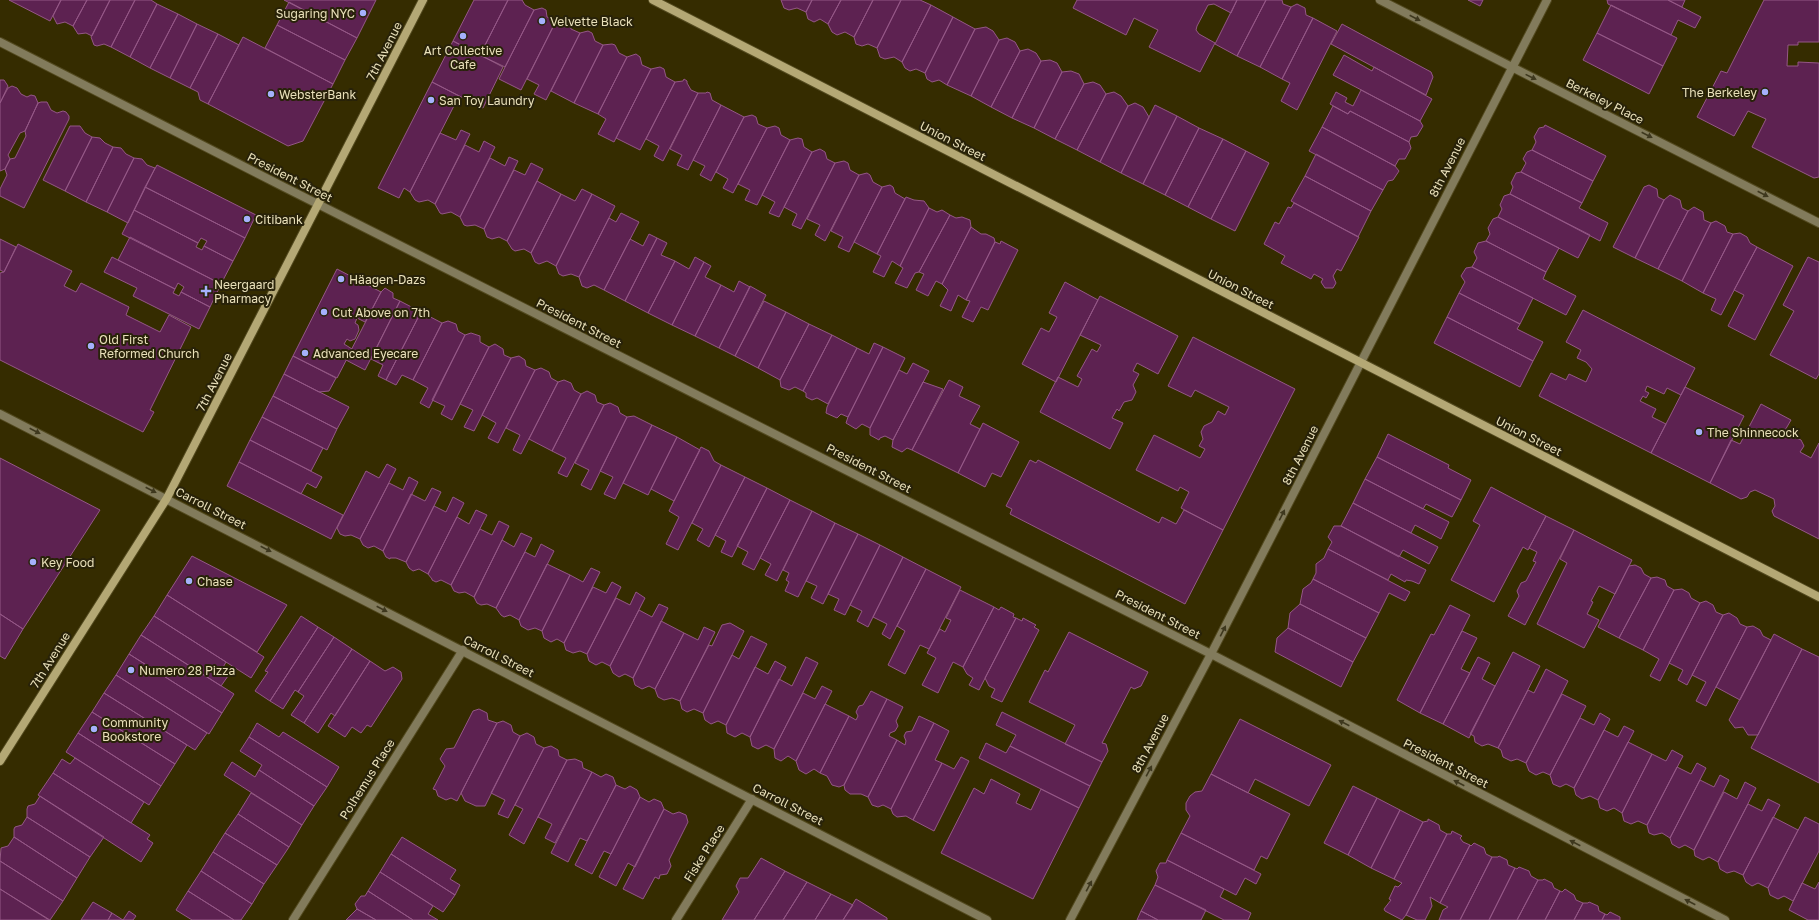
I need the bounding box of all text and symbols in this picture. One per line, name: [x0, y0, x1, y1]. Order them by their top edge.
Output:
place label: Sugaring NYC: [276, 6, 355, 21]
marker: Sugaring NYC: [358, 8, 368, 18]
place label: Velvette Black: [550, 14, 633, 29]
one-way arrow: [1409, 15, 1420, 21]
marker: Velvette Black: [537, 16, 547, 26]
street label: 7th Avenue: [363, 19, 405, 83]
marker: Art Collective Cafe: [458, 31, 468, 41]
place label: Art Collective Cafe: [424, 43, 502, 72]
one-way arrow: [1525, 73, 1536, 80]
street label: Berkeley Place: [1564, 75, 1646, 127]
place label: The Berkeley: [1682, 85, 1757, 100]
place label: WebsterBank: [279, 87, 356, 102]
marker: The Berkeley: [1760, 87, 1770, 97]
marker: WebsterBank: [266, 89, 276, 99]
place label: San Toy Laundry: [439, 93, 535, 108]
marker: San Toy Laundry: [426, 95, 436, 105]
street label: Union Street: [917, 118, 989, 164]
one-way arrow: [1641, 132, 1652, 138]
street label: 8th Avenue: [1426, 135, 1468, 199]
street label: President Street: [245, 149, 335, 205]
one-way arrow: [1757, 191, 1768, 197]
place label: Citibank: [255, 212, 303, 227]
marker: Citibank: [242, 214, 252, 224]
street label: Union Street: [1205, 266, 1277, 312]
place label: Häagen-Dazs: [349, 272, 426, 287]
marker: Häagen-Dazs: [336, 274, 346, 284]
place label: Neergaard Pharmacy: [214, 277, 274, 306]
marker: Neergaard Pharmacy: [201, 286, 211, 296]
street label: President Street: [534, 295, 624, 351]
place label: Cut Above on 7th: [332, 305, 430, 320]
marker: Cut Above on 7th: [319, 307, 329, 317]
place label: Old First Reformed Church: [99, 332, 199, 361]
marker: Old First Reformed Church: [86, 341, 96, 351]
place label: Advanced Eyecare: [313, 346, 418, 361]
marker: Advanced Eyecare: [300, 348, 310, 358]
street label: 7th Avenue: [193, 350, 235, 414]
street label: Union Street: [1493, 413, 1565, 459]
street label: 8th Avenue: [1279, 423, 1321, 487]
place label: The Shinnecock: [1707, 425, 1799, 440]
marker: The Shinnecock: [1694, 427, 1704, 437]
one-way arrow: [29, 428, 41, 434]
street label: President Street: [824, 440, 914, 496]
street label: Carroll Street: [173, 484, 249, 532]
one-way arrow: [145, 487, 156, 493]
one-way arrow: [1279, 509, 1285, 521]
one-way arrow: [261, 546, 272, 552]
place label: Key Food: [41, 555, 94, 570]
marker: Key Food: [28, 557, 38, 567]
place label: Chase: [197, 574, 233, 589]
marker: Chase: [184, 576, 194, 586]
street label: President Street: [1113, 586, 1203, 642]
one-way arrow: [376, 606, 388, 612]
one-way arrow: [1219, 625, 1226, 636]
street label: 7th Avenue: [27, 629, 73, 691]
street label: Carroll Street: [461, 632, 537, 680]
place label: Numero 28 Pizza: [139, 663, 235, 678]
marker: Numero 28 Pizza: [126, 665, 136, 675]
street label: 8th Avenue: [1128, 711, 1172, 775]
place label: Community Bookstore: [102, 715, 168, 744]
one-way arrow: [1338, 720, 1350, 726]
marker: Community Bookstore: [89, 724, 99, 734]
street label: President Street: [1401, 735, 1491, 791]
street label: Polhemus Place: [336, 736, 398, 822]
one-way arrow: [1146, 765, 1153, 776]
street label: Carroll Street: [750, 780, 826, 828]
one-way arrow: [1454, 780, 1465, 786]
street label: Fiske Place: [680, 821, 728, 885]
one-way arrow: [1569, 839, 1581, 846]
one-way arrow: [1085, 880, 1092, 891]
one-way arrow: [1685, 899, 1696, 905]

